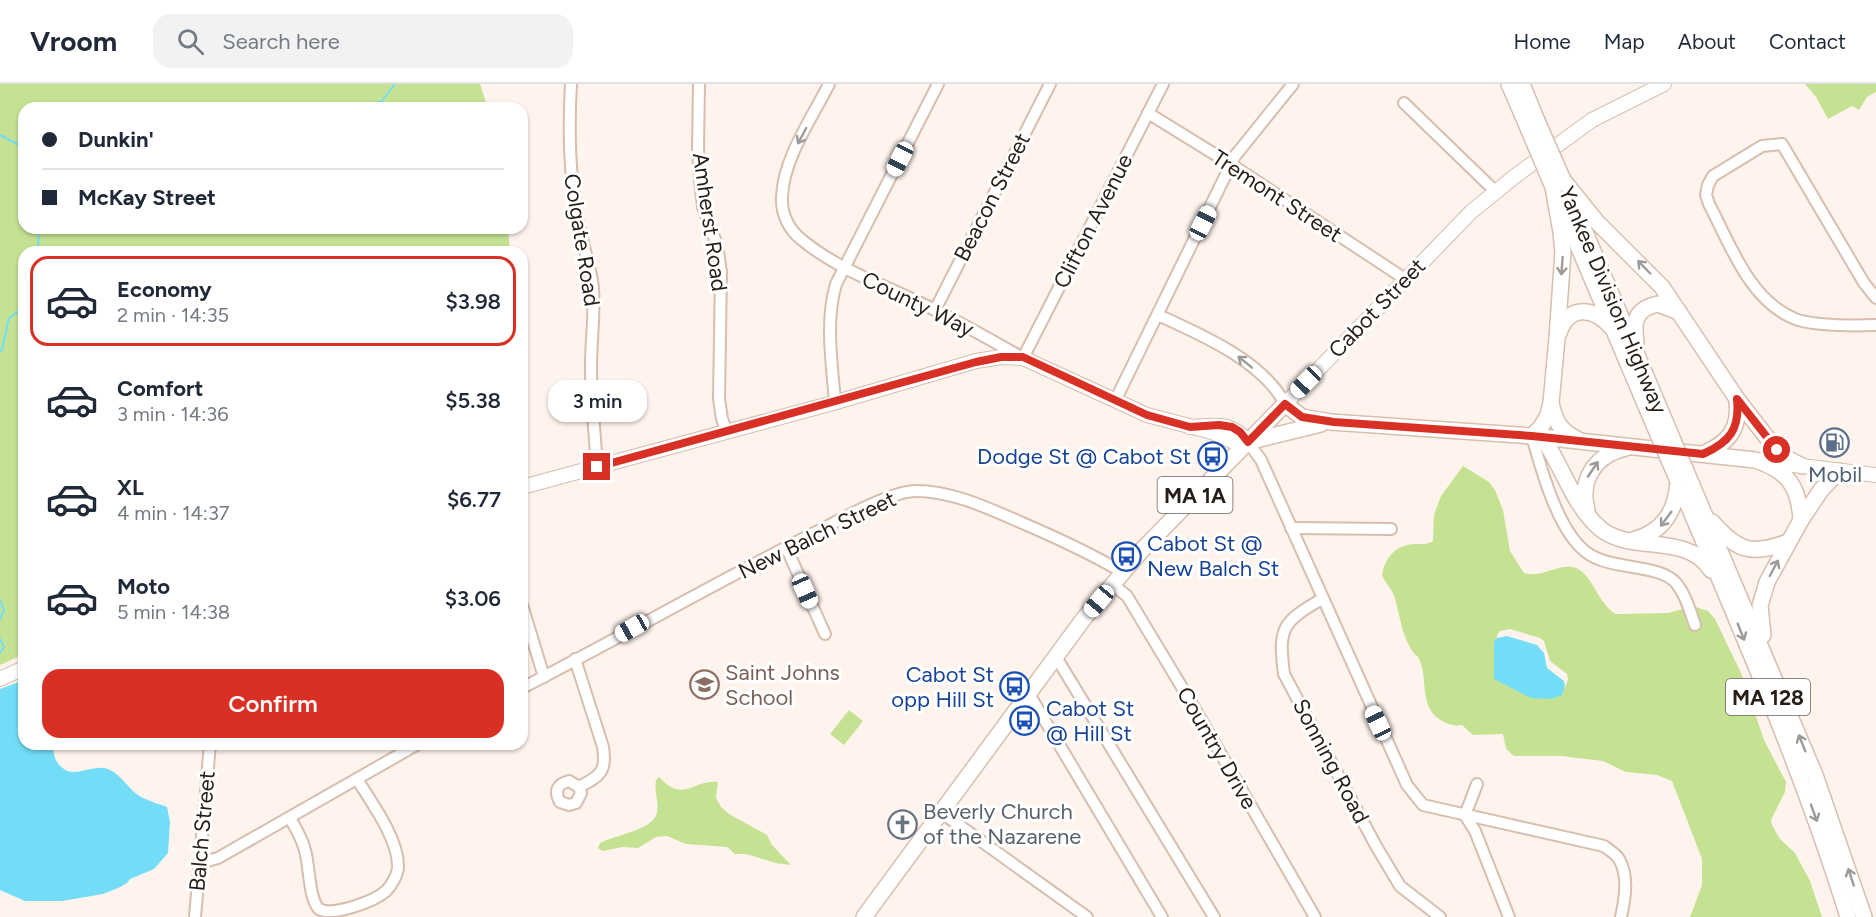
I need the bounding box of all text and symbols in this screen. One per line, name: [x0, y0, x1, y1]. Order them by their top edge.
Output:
search box: [153, 14, 573, 68]
text: Vroom: [30, 24, 117, 58]
icon: search: [174, 25, 207, 58]
text: Search here: [222, 28, 340, 55]
text: Home: [1514, 29, 1571, 54]
text: Map: [1604, 29, 1645, 54]
text: About: [1678, 29, 1736, 54]
text: Contact: [1769, 29, 1846, 54]
text: Dunkin': [78, 126, 154, 153]
one-way arrow: [796, 127, 807, 145]
street label: Beacon Street: [948, 128, 1036, 266]
car: [884, 139, 916, 179]
street label: Tremont Street: [1207, 144, 1347, 248]
street label: Clifton Avenue: [1048, 149, 1138, 293]
street label: Amherst Road: [687, 151, 733, 293]
street label: Colgate Road: [558, 172, 606, 308]
street label: Yankee Division Highway: [1553, 182, 1673, 418]
text: McKay Street: [78, 184, 216, 211]
car: [1187, 203, 1219, 243]
street label: Cabot Street: [1323, 253, 1431, 363]
one-way arrow: [1556, 255, 1567, 275]
one-way arrow: [1637, 260, 1651, 275]
street label: County Way: [858, 265, 979, 343]
icon: car: [45, 274, 99, 328]
text: Economy: [117, 276, 212, 303]
text: $3.98: [445, 288, 501, 315]
text: 2 min · 14:35: [117, 303, 229, 327]
one-way arrow: [1237, 356, 1253, 369]
car: [1287, 363, 1325, 401]
icon: car: [45, 373, 99, 427]
text: Comfort: [117, 375, 203, 402]
callout: 3 min: [548, 380, 646, 422]
text: $5.38: [445, 387, 501, 414]
text: 3 min: [573, 389, 622, 413]
text: 3 min · 14:36: [117, 402, 229, 426]
fuel station icon: Mobil: [1819, 426, 1851, 458]
route start: [1763, 436, 1790, 463]
bus stop icon: Dodge St @ Cabot St: [1196, 440, 1228, 472]
place label: Dodge St @ Cabot St: [977, 443, 1191, 470]
route end: [583, 453, 610, 480]
one-way arrow: [1587, 461, 1600, 478]
place label: Mobil: [1808, 461, 1862, 488]
icon: car: [45, 472, 99, 526]
text: XL: [117, 474, 144, 501]
road number: MA 1A: [1158, 477, 1232, 513]
street label: New Balch Street: [734, 485, 900, 585]
text: $6.77: [447, 486, 501, 513]
text: 4 min · 14:37: [117, 501, 230, 525]
one-way arrow: [1659, 511, 1672, 527]
place label: Cabot St @ New Balch St: [1147, 530, 1279, 582]
bus stop icon: Cabot St @ New Balch St: [1110, 540, 1142, 572]
one-way arrow: [1768, 560, 1780, 577]
icon: car: [45, 571, 99, 625]
car: [789, 571, 821, 611]
text: Moto: [117, 573, 170, 600]
car: [1081, 581, 1117, 621]
text: $3.06: [445, 585, 501, 612]
text: 5 min · 14:38: [117, 600, 230, 624]
car: [612, 611, 652, 645]
one-way arrow: [1736, 622, 1747, 641]
place label: Saint Johns School: [725, 659, 840, 711]
place label: Cabot St opp Hill St: [891, 661, 994, 713]
button: Confirm: [42, 669, 504, 738]
school or university icon: Saint Johns School: [688, 669, 720, 701]
bus stop icon: Cabot St opp Hill St: [999, 671, 1031, 703]
road number: MA 128: [1726, 679, 1810, 715]
street label: Country Drive: [1171, 682, 1263, 814]
street label: Sonning Road: [1287, 694, 1375, 828]
place label: Cabot St @ Hill St: [1046, 695, 1134, 747]
car: [1362, 703, 1394, 743]
bus stop icon: Cabot St @ Hill St: [1009, 705, 1041, 737]
one-way arrow: [1796, 734, 1807, 752]
street label: Balch Street: [183, 770, 221, 892]
place label: Beverly Church of the Nazarene: [923, 798, 1081, 850]
one-way arrow: [1809, 803, 1820, 822]
church icon: Beverly Church of the Nazarene: [886, 808, 918, 840]
one-way arrow: [1845, 868, 1856, 887]

